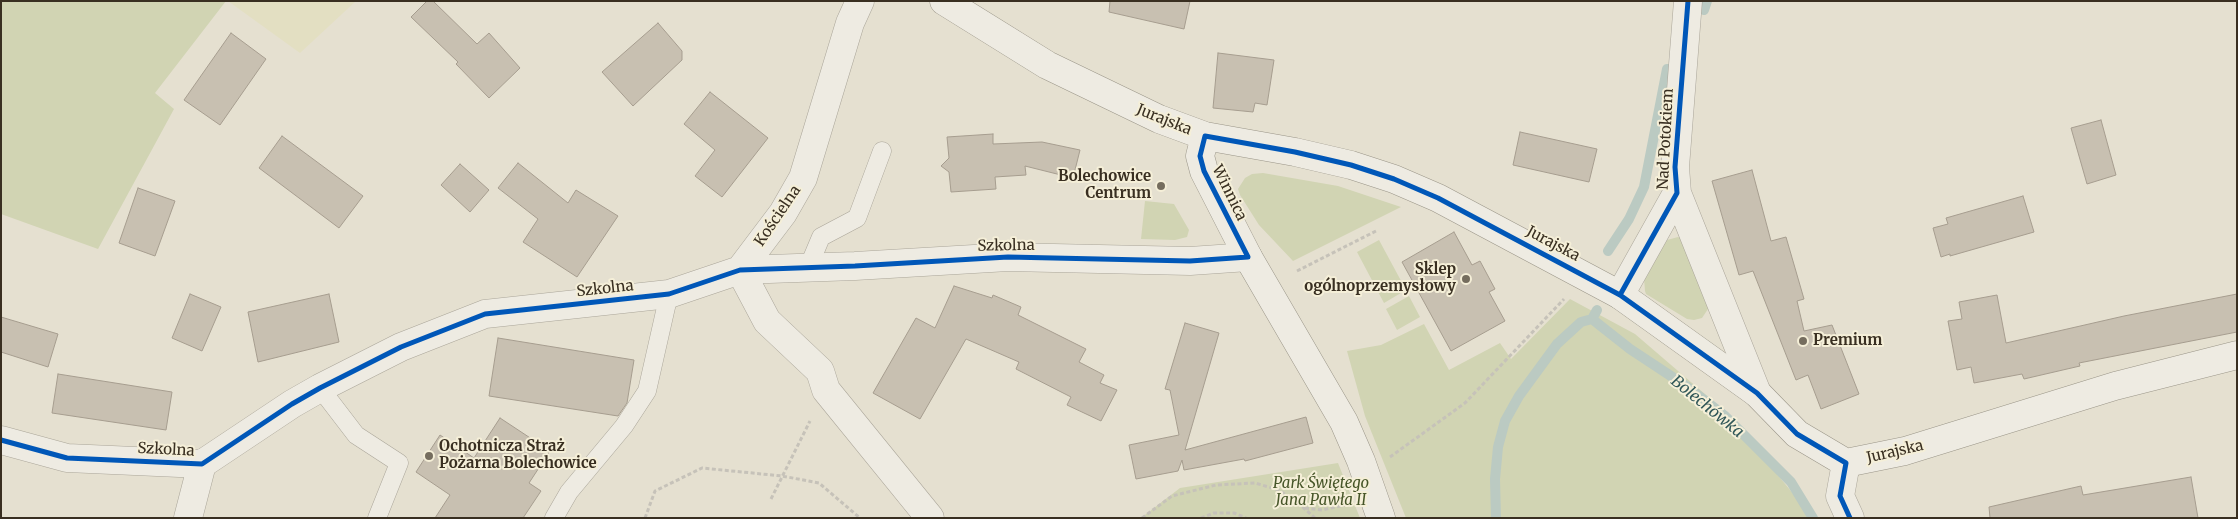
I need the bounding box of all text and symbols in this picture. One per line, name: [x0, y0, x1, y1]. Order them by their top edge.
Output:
street label: Nad Potokiem: [1654, 88, 1678, 190]
street label: Jurajska: [1134, 101, 1194, 139]
street label: Winnica: [1208, 162, 1250, 224]
place label: Bolechowice Centrum: [1058, 168, 1151, 203]
marker: Bolechowice Centrum: [1155, 180, 1167, 192]
street label: Kościelna: [751, 182, 805, 250]
street label: Jurajska: [1523, 222, 1583, 266]
street label: Szkolna: [977, 237, 1035, 255]
place label: Sklep ogólnoprzemysłowy: [1304, 261, 1456, 296]
marker: Sklep ogólnoprzemysłowy: [1460, 273, 1472, 285]
street label: Szkolna: [576, 277, 634, 301]
place label: Premium: [1813, 332, 1882, 350]
marker: Premium: [1797, 335, 1809, 347]
water label: Bolechówka: [1667, 372, 1747, 442]
street label: Jurajska: [1865, 437, 1925, 467]
place label: Ochotnicza Straż Pożarna Bolechowice: [439, 438, 597, 473]
street label: Szkolna: [137, 440, 195, 460]
marker: Ochotnicza Straż Pożarna Bolechowice: [423, 450, 435, 462]
park label: Park Świętego Jana Pawła II: [1273, 475, 1369, 510]

